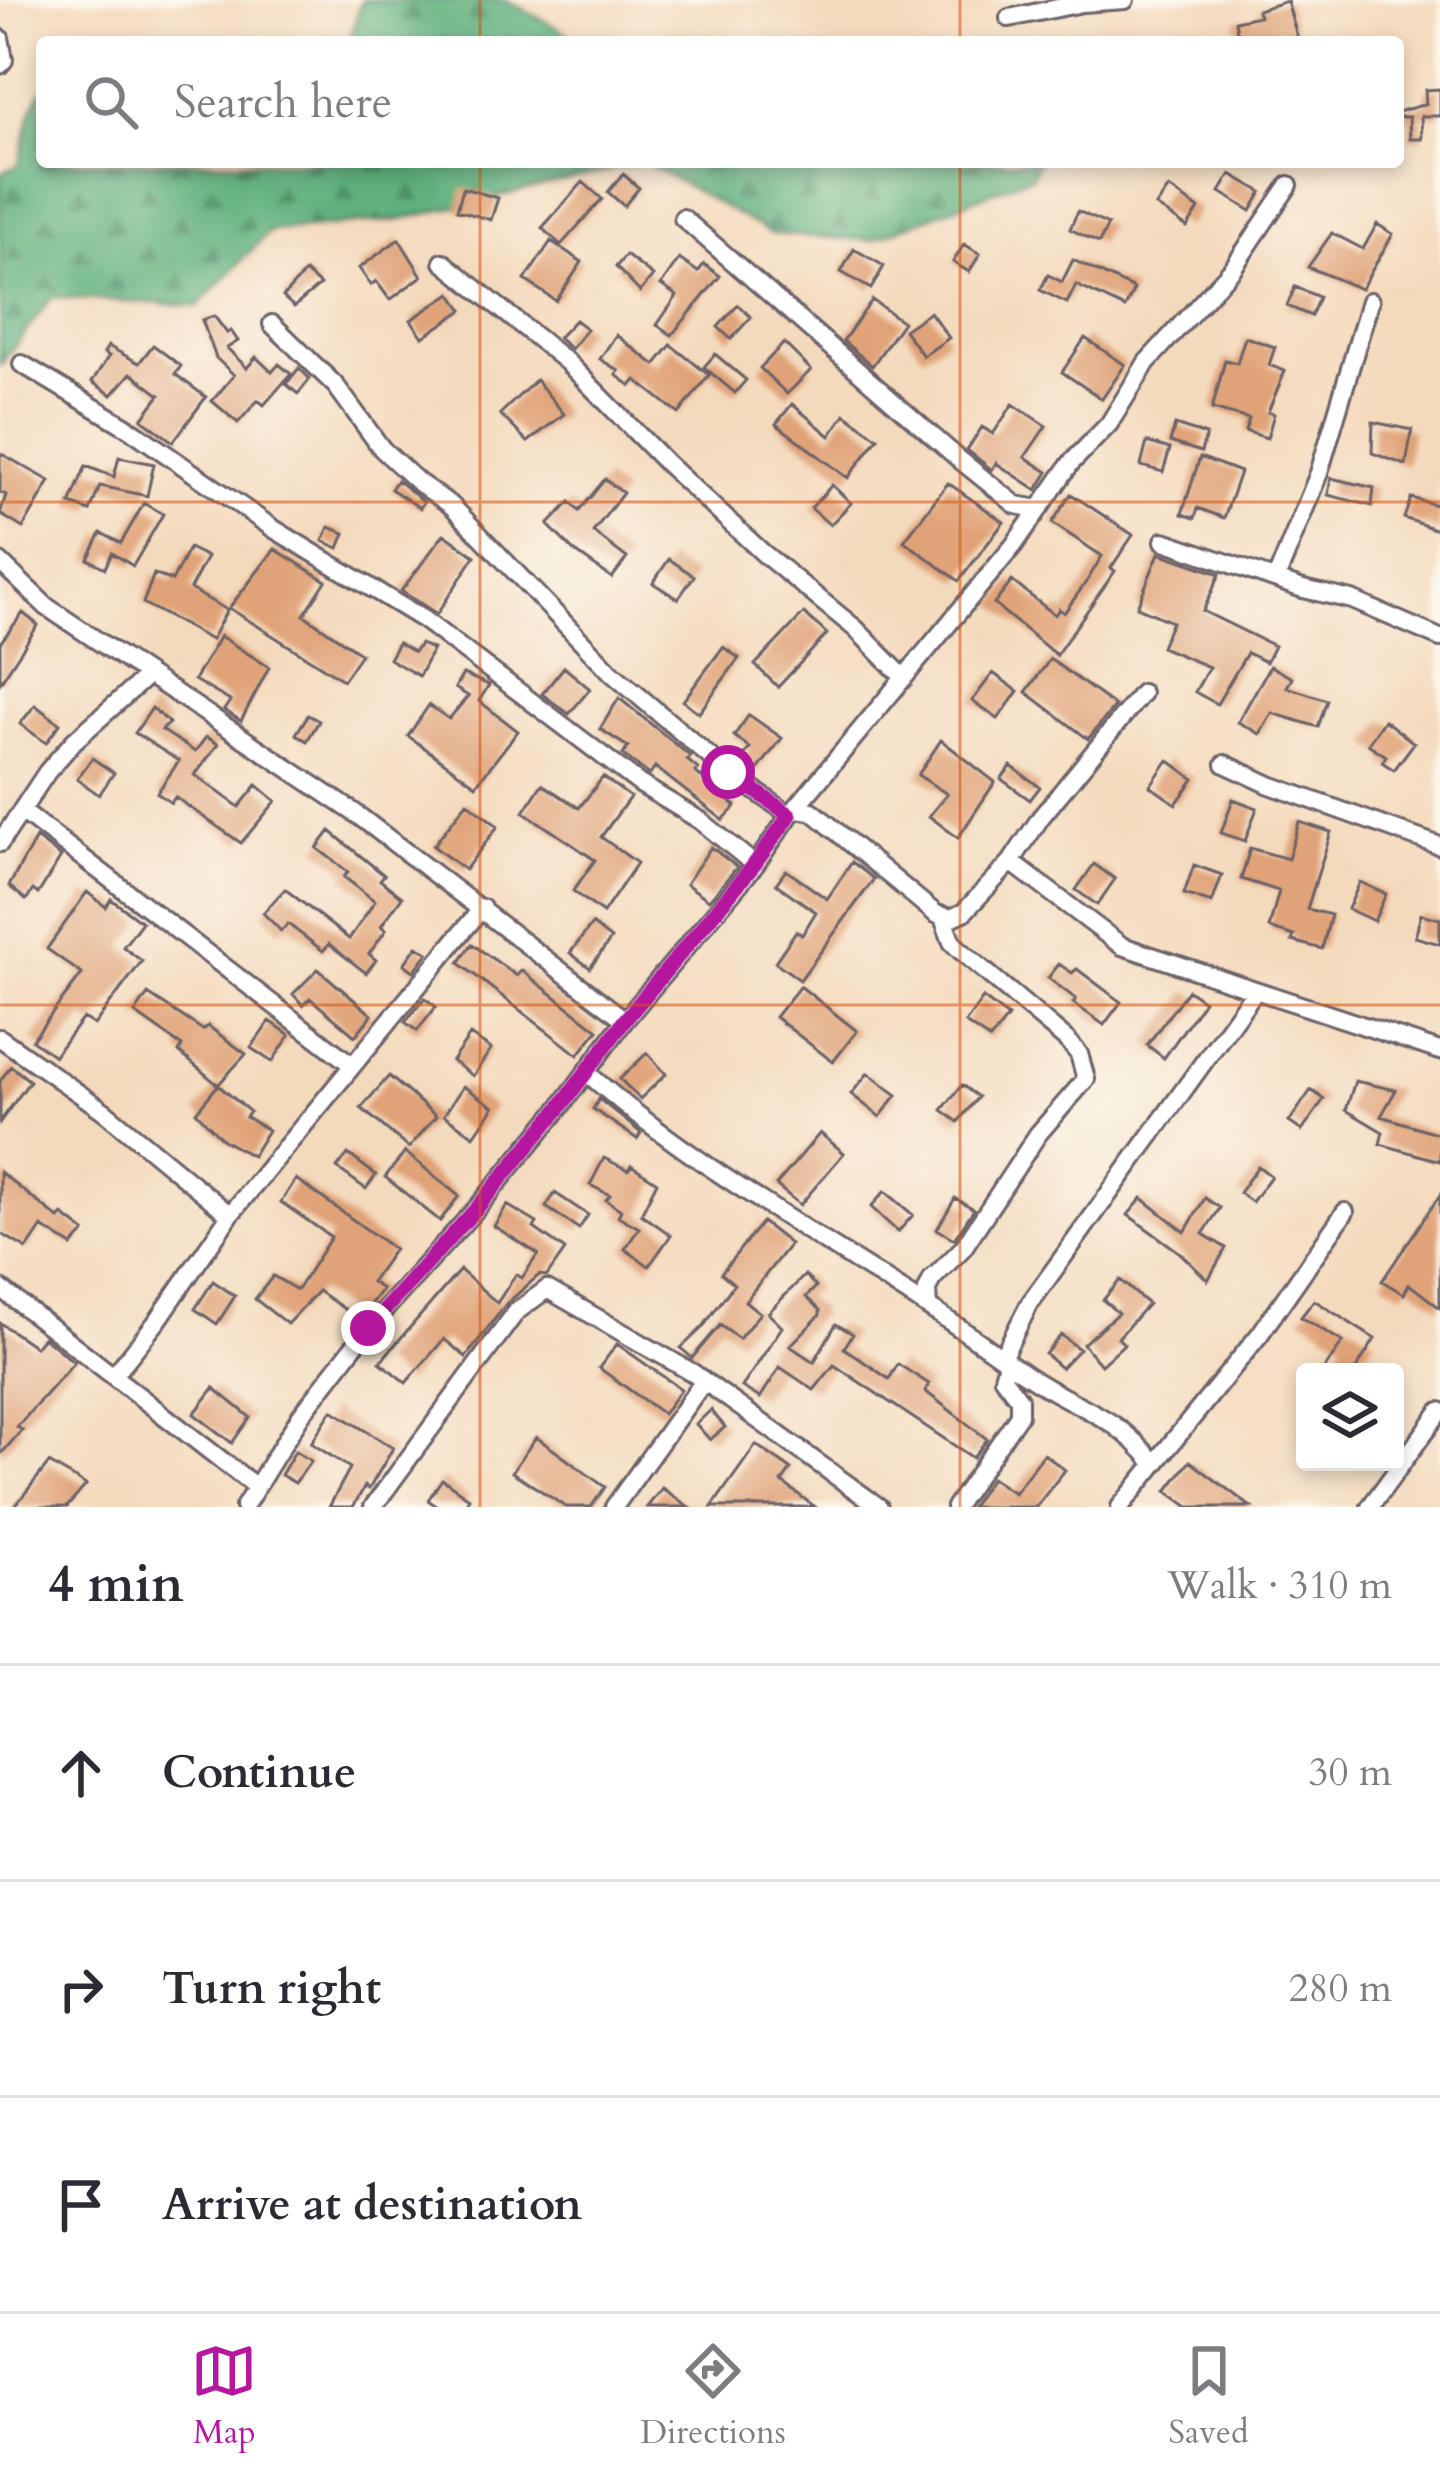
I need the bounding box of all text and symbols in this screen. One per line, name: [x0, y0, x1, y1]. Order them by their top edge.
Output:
search box: [36, 36, 1404, 168]
icon: search: [78, 69, 144, 135]
text: Search here: [174, 72, 392, 133]
route start: [701, 745, 755, 799]
route end: [341, 1301, 395, 1355]
map controls: [1296, 1363, 1404, 1471]
button: layers: [1296, 1363, 1404, 1471]
text: 4 min: [48, 1550, 184, 1620]
text: Walk · 310 m: [1167, 1559, 1392, 1612]
icon: ahead: [48, 1740, 114, 1806]
text: Continue: [162, 1742, 356, 1803]
text: 30 m: [1309, 1746, 1392, 1799]
icon: right: [48, 1956, 114, 2022]
text: Turn right: [162, 1958, 381, 2019]
text: 280 m: [1289, 1962, 1392, 2015]
icon: arrive: [48, 2172, 114, 2238]
text: Arrive at destination: [162, 2174, 582, 2235]
tab: Map: [191, 2338, 257, 2455]
tab: Directions: [640, 2338, 786, 2455]
tab: Saved: [1169, 2338, 1249, 2455]

